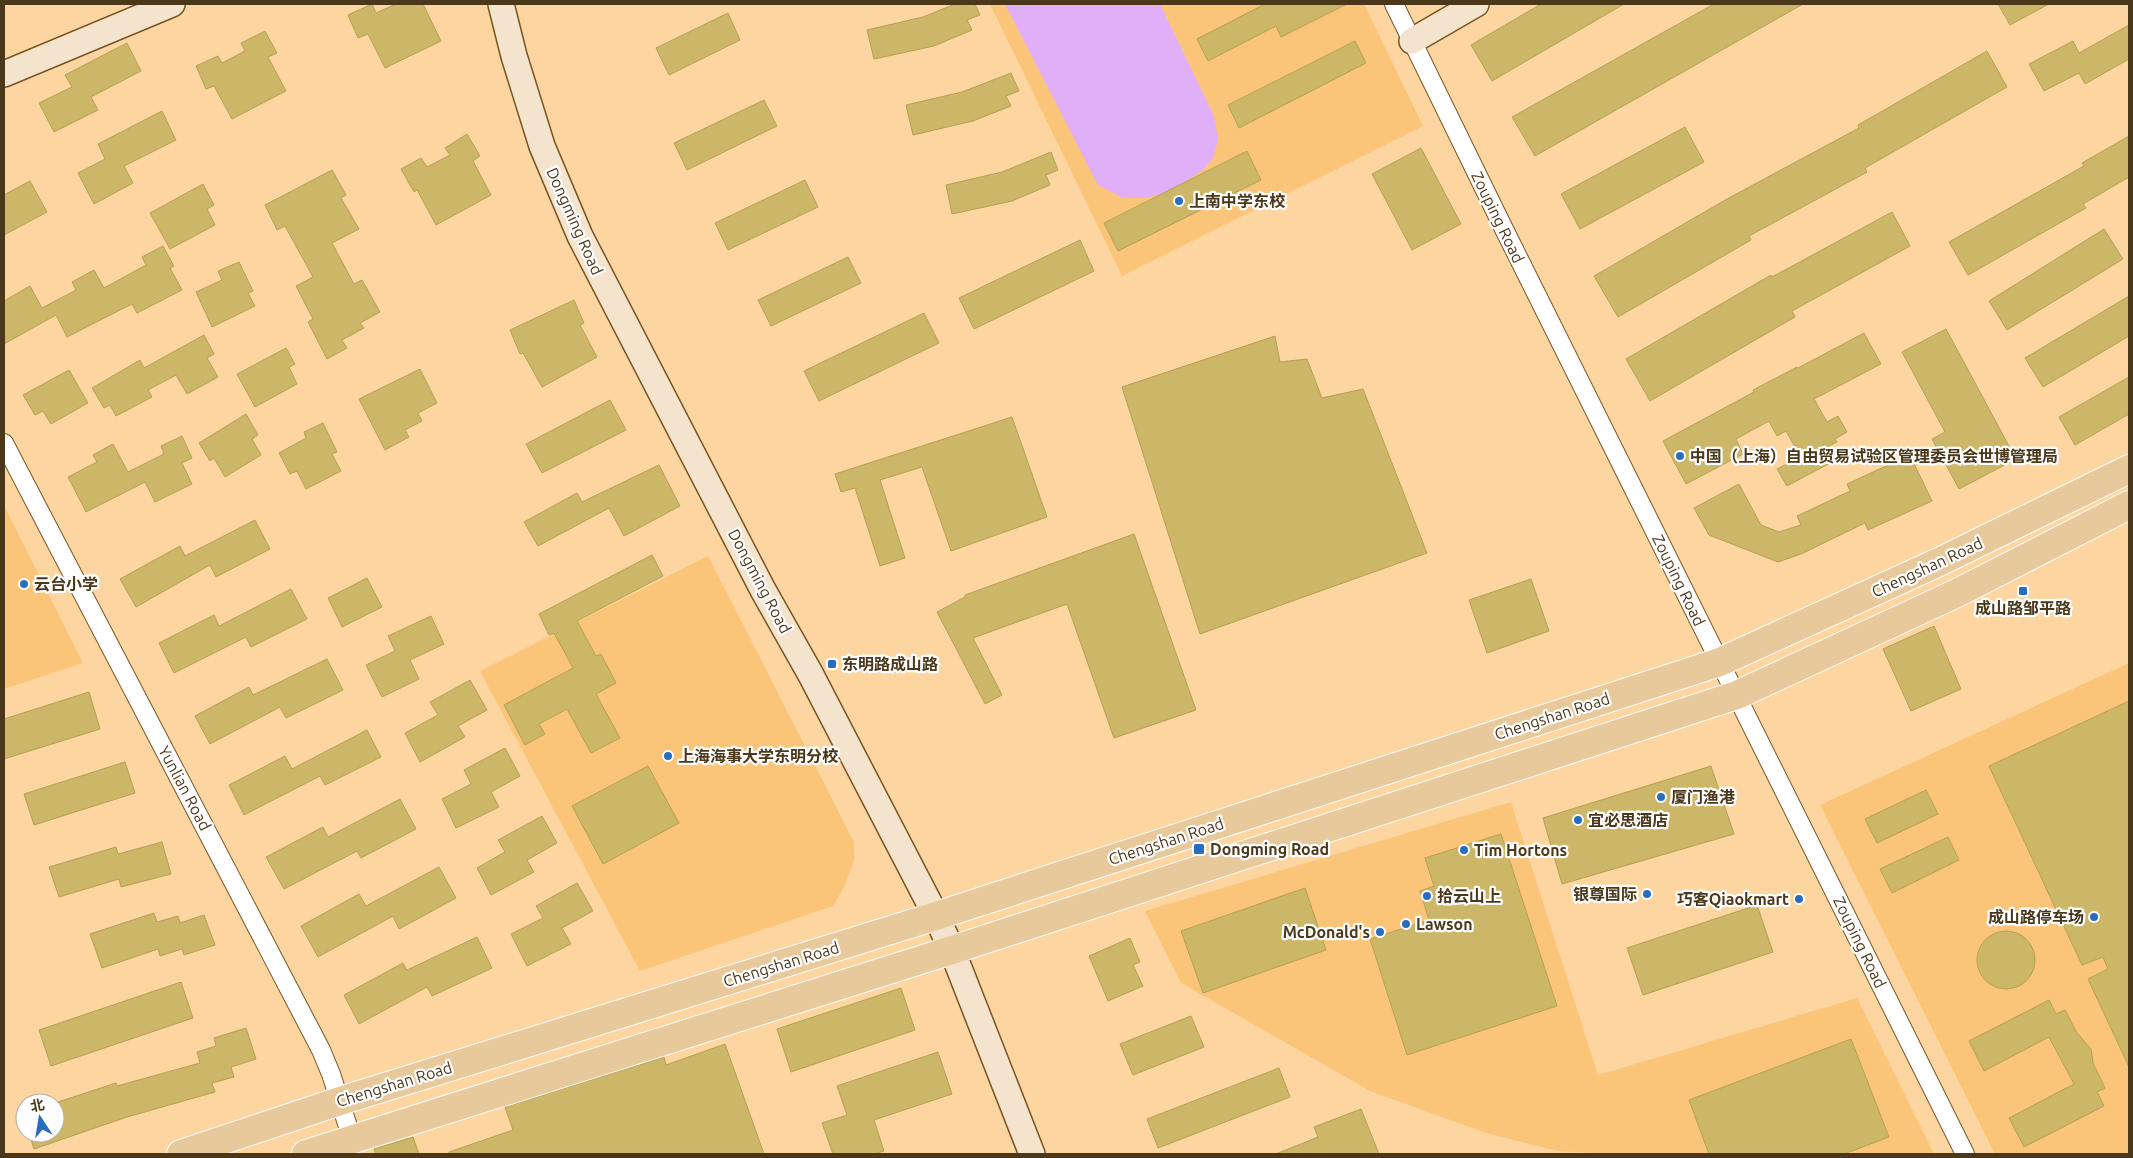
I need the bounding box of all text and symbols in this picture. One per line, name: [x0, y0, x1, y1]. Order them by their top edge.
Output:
street label: Dongming Road: [543, 165, 607, 277]
street label: Zouping Road: [1468, 168, 1528, 266]
place label: 上南中学东校: [1189, 192, 1286, 210]
marker: 上南中学东校: [1173, 195, 1185, 207]
place label: 中国（上海）自由贸易试验区管理委员会世博管理局: [1690, 447, 2058, 465]
marker: 中国（上海）自由贸易试验区管理委员会世博管理局: [1674, 450, 1686, 462]
street label: Dongming Road: [725, 526, 795, 636]
street label: Zouping Road: [1649, 531, 1709, 629]
street label: Chengshan Road: [1869, 533, 1985, 601]
place label: 云台小学: [34, 575, 98, 593]
marker: 云台小学: [18, 578, 30, 590]
marker: 成山路邹平路: [2017, 585, 2029, 597]
place label: 成山路邹平路: [1975, 599, 2071, 617]
place label: 东明路成山路: [842, 655, 938, 673]
marker: 东明路成山路: [826, 658, 838, 670]
street label: Chengshan Road: [1492, 689, 1612, 743]
street label: Yunlian Road: [155, 743, 215, 833]
place label: 上海海事大学东明分校: [678, 747, 839, 765]
marker: 上海海事大学东明分校: [662, 750, 674, 762]
place label: 厦门渔港: [1671, 788, 1735, 806]
marker: 厦门渔港: [1655, 791, 1667, 803]
place label: 宜必思酒店: [1588, 811, 1668, 829]
street label: Chengshan Road: [1106, 814, 1226, 868]
marker: 宜必思酒店: [1572, 814, 1584, 826]
place label: Dongming Road: [1210, 840, 1329, 858]
place label: Tim Hortons: [1474, 841, 1567, 859]
marker: Dongming Road: [1192, 842, 1206, 856]
marker: Tim Hortons: [1458, 844, 1470, 856]
place label: 银尊国际: [1573, 885, 1637, 903]
place label: 拾云山上: [1437, 887, 1501, 905]
marker: 银尊国际: [1641, 888, 1653, 900]
marker: 拾云山上: [1421, 890, 1433, 902]
place label: 巧客Qiaokmart: [1677, 890, 1789, 908]
marker: 巧客Qiaokmart: [1793, 893, 1805, 905]
street label: Zouping Road: [1830, 893, 1890, 991]
place label: 成山路停车场: [1988, 908, 2084, 926]
marker: 成山路停车场: [2088, 911, 2100, 923]
place label: Lawson: [1416, 915, 1473, 933]
marker: Lawson: [1400, 918, 1412, 930]
place label: McDonald's: [1283, 923, 1370, 941]
marker: McDonald's: [1374, 926, 1386, 938]
street label: Chengshan Road: [721, 938, 841, 990]
street label: Chengshan Road: [334, 1058, 454, 1110]
north arrow: [15, 1093, 65, 1143]
text: 北: [29, 1096, 46, 1115]

